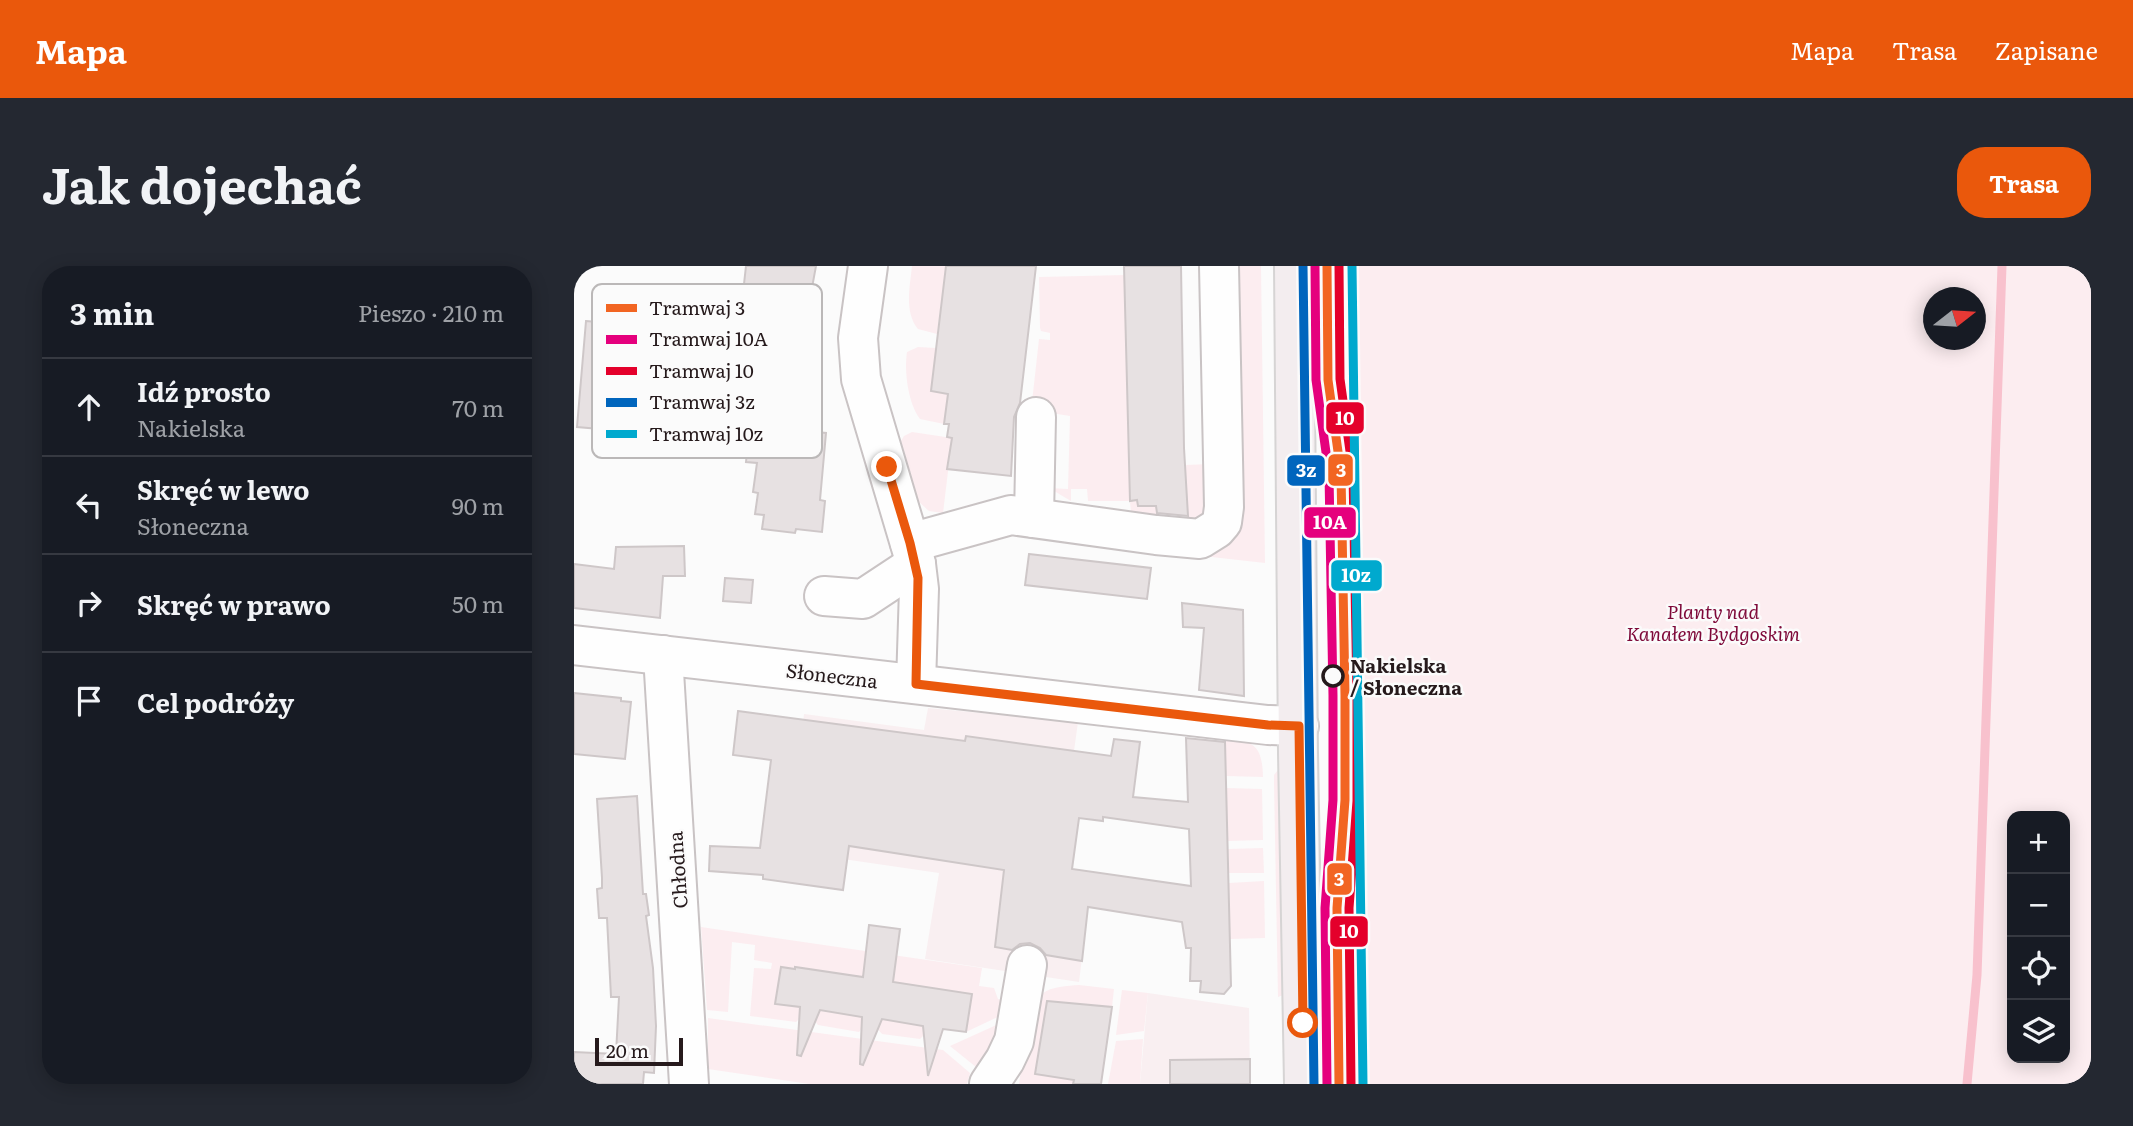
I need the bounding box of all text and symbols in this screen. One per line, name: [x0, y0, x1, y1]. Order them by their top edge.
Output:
text: Mapa: [35, 25, 127, 74]
text: Mapa: [1790, 32, 1854, 67]
text: Trasa: [1892, 32, 1957, 67]
text: Zapisane: [1995, 32, 2098, 67]
text: Jak dojechać: [42, 146, 362, 219]
button: Trasa: [1957, 147, 2091, 218]
legend: [592, 284, 822, 458]
north arrow: [1923, 287, 1986, 350]
text: 3 min: [70, 290, 154, 334]
text: Tramwaj 3: [649, 293, 745, 321]
text: Pieszo · 210 m: [358, 295, 504, 329]
text: Tramwaj 10A: [649, 324, 768, 352]
text: Tramwaj 10: [649, 356, 754, 384]
text: Idź prosto: [137, 371, 271, 410]
text: Tramwaj 3z: [649, 387, 755, 415]
icon: ahead: [70, 388, 108, 426]
text: 70 m: [452, 390, 504, 424]
line badge: 10: [1325, 401, 1365, 435]
text: 10: [1335, 403, 1355, 431]
text: Nakielska: [137, 410, 245, 444]
text: Tramwaj 10z: [649, 419, 763, 447]
route end: [871, 451, 902, 482]
line badge: 3: [1327, 453, 1354, 487]
line badge: 3z: [1286, 454, 1326, 487]
text: 3z: [1296, 455, 1316, 483]
text: 3: [1336, 455, 1346, 483]
text: Skręć w lewo: [137, 469, 310, 508]
icon: left: [70, 486, 108, 524]
text: 90 m: [452, 488, 504, 522]
line badge: 10A: [1303, 506, 1357, 539]
text: 10A: [1313, 507, 1348, 535]
text: Słoneczna: [137, 508, 249, 542]
line badge: 10z: [1330, 559, 1383, 592]
text: 10z: [1341, 560, 1371, 588]
icon: right: [70, 584, 108, 622]
text: Skręć w prawo: [137, 584, 331, 623]
text: 50 m: [452, 586, 504, 620]
park label: Planty nad Kanałem Bydgoskim: [1626, 597, 1800, 647]
place label: Nakielska / Słoneczna: [1350, 651, 1462, 701]
street label: Słoneczna: [784, 655, 880, 695]
marker: Nakielska / Słoneczna: [1322, 665, 1344, 687]
icon: arrive: [70, 682, 108, 720]
text: Cel podróży: [137, 682, 294, 721]
map controls: [2007, 811, 2070, 1063]
button: +: [2007, 811, 2070, 874]
street label: Chłodna: [660, 830, 694, 910]
line badge: 3: [1326, 862, 1353, 896]
text: 3: [1334, 864, 1344, 892]
button: −: [2007, 874, 2070, 937]
line badge: 10: [1329, 915, 1369, 948]
text: 10: [1339, 916, 1359, 944]
button: locate: [2007, 937, 2070, 1000]
button: layers: [2007, 1000, 2070, 1063]
route start: [1287, 1007, 1318, 1038]
scale bar: [595, 1035, 682, 1067]
text: 20 m: [606, 1036, 649, 1064]

